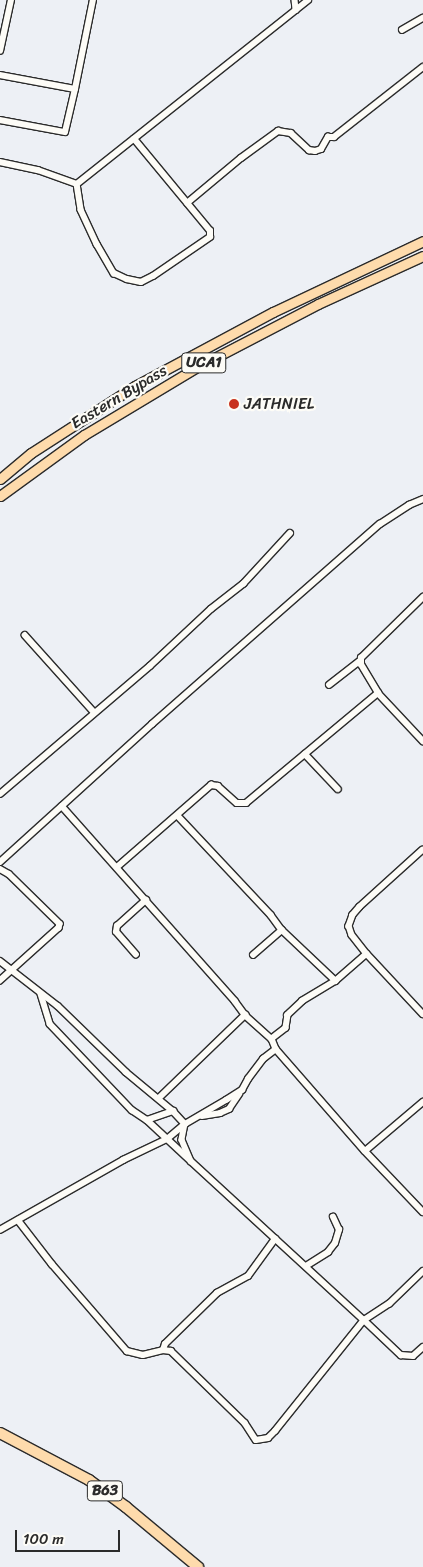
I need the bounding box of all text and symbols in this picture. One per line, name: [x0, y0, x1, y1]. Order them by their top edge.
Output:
road number: UCA1: [180, 350, 228, 376]
street label: Eastern Bypass: [68, 361, 170, 433]
place label: JATHNIEL: [244, 394, 314, 414]
marker: JATHNIEL: [228, 398, 240, 410]
road number: B63: [86, 1478, 124, 1504]
scale bar: [18, 1520, 122, 1552]
text: 100 m: [23, 1526, 64, 1552]

